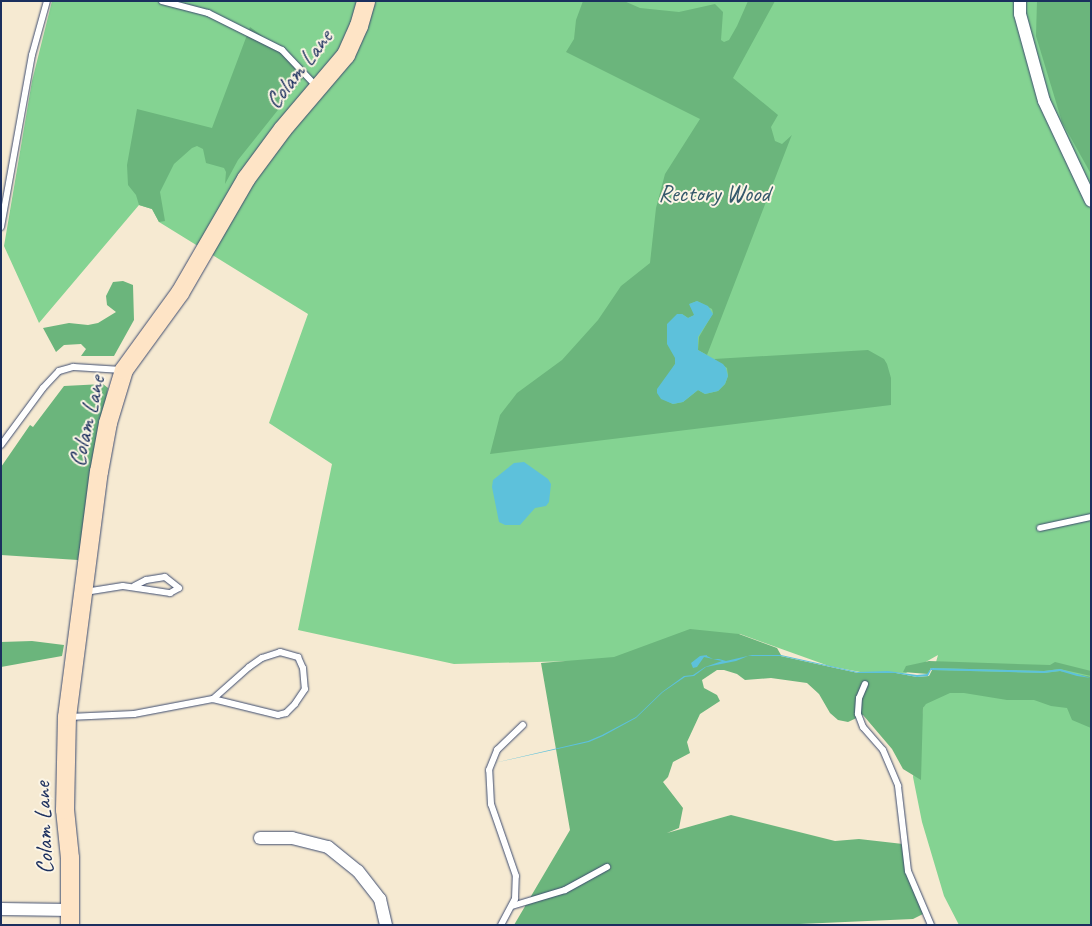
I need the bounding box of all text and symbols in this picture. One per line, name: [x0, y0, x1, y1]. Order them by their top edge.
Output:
street label: Colam Lane: [259, 23, 339, 115]
park label: Rectory Wood: [658, 180, 770, 208]
street label: Colam Lane: [62, 372, 112, 470]
street label: Colam Lane: [28, 781, 60, 875]

